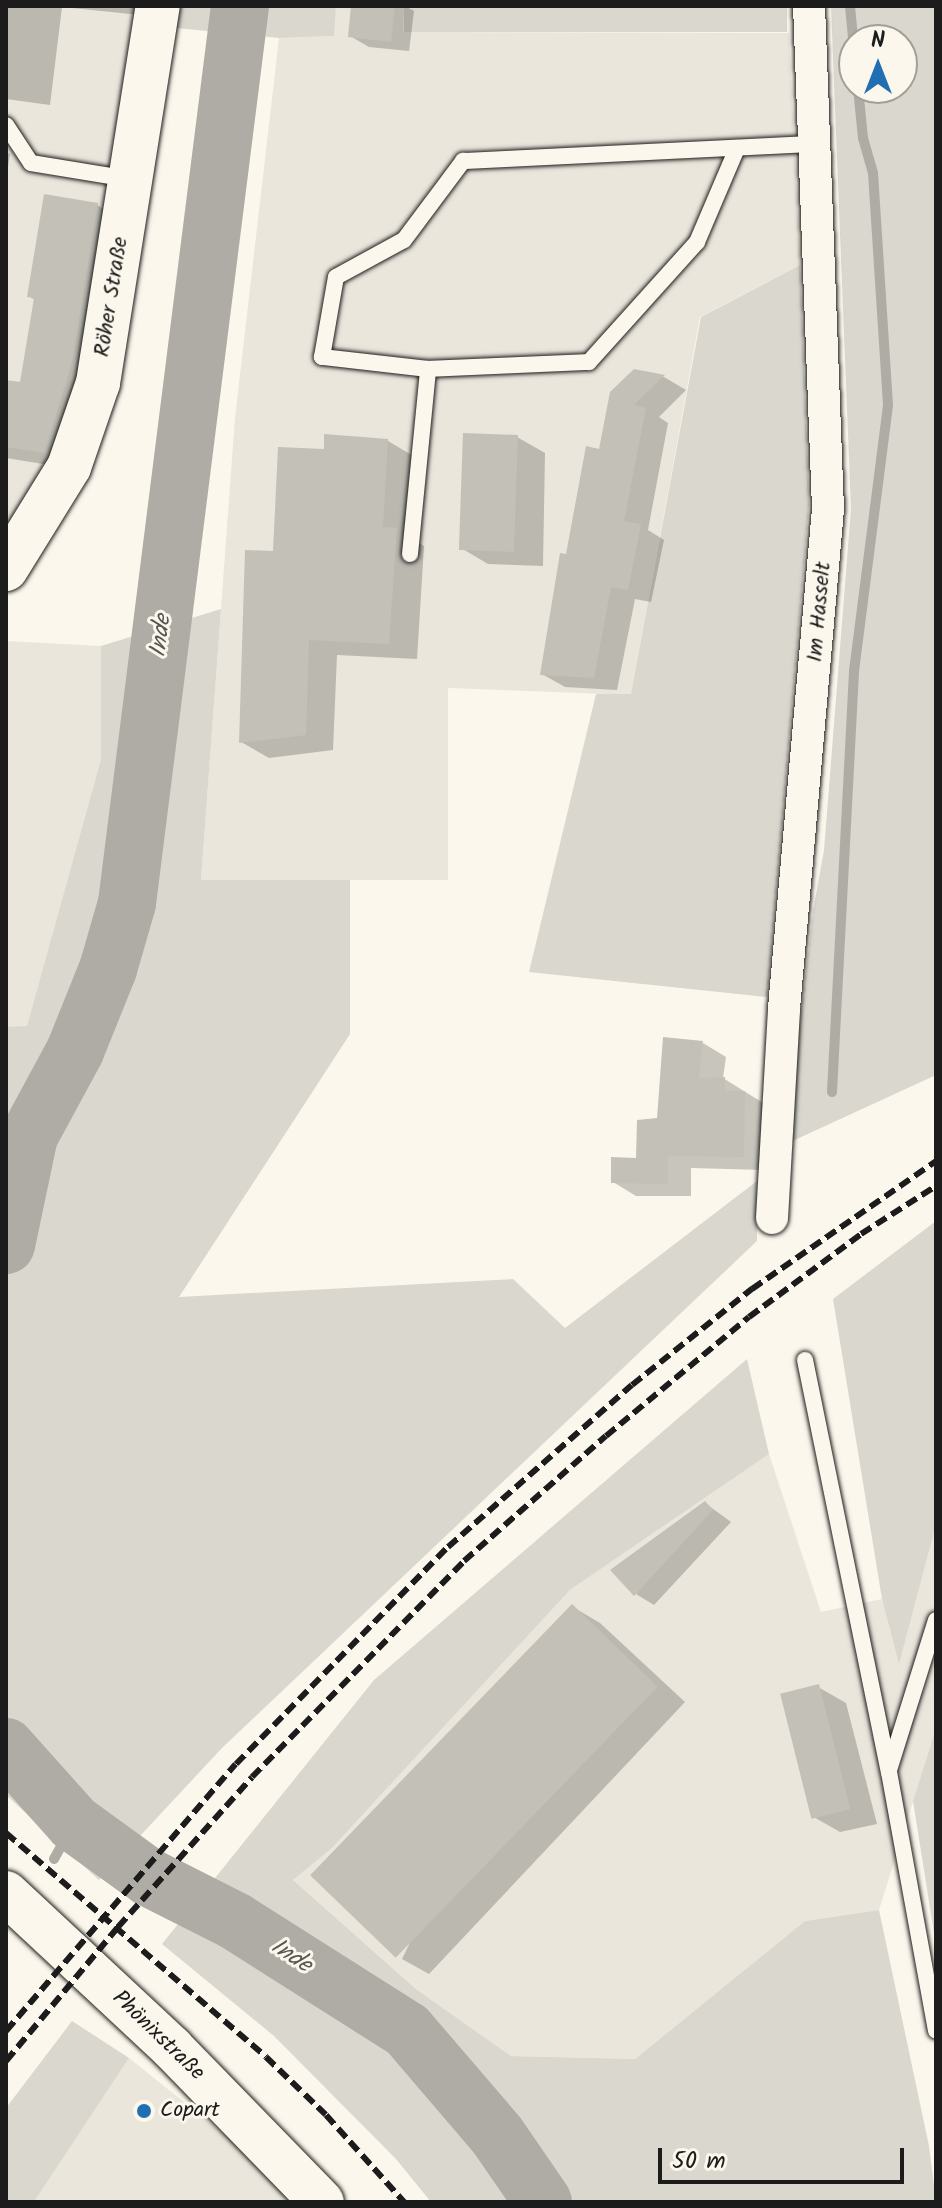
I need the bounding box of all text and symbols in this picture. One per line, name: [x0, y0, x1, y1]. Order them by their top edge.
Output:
north arrow: [838, 24, 918, 104]
text: N: [871, 24, 885, 59]
street label: Röher Straße: [89, 235, 135, 359]
street label: Im Hasselt: [802, 561, 838, 663]
water label: Inde: [144, 613, 178, 659]
water label: Inde: [265, 1932, 317, 1980]
street label: Phönixstraße: [106, 1985, 210, 2087]
place label: Copart: [160, 2098, 220, 2124]
marker: Copart: [135, 2102, 153, 2120]
scale bar: [662, 2132, 908, 2182]
text: 50 m: [672, 2142, 726, 2181]

